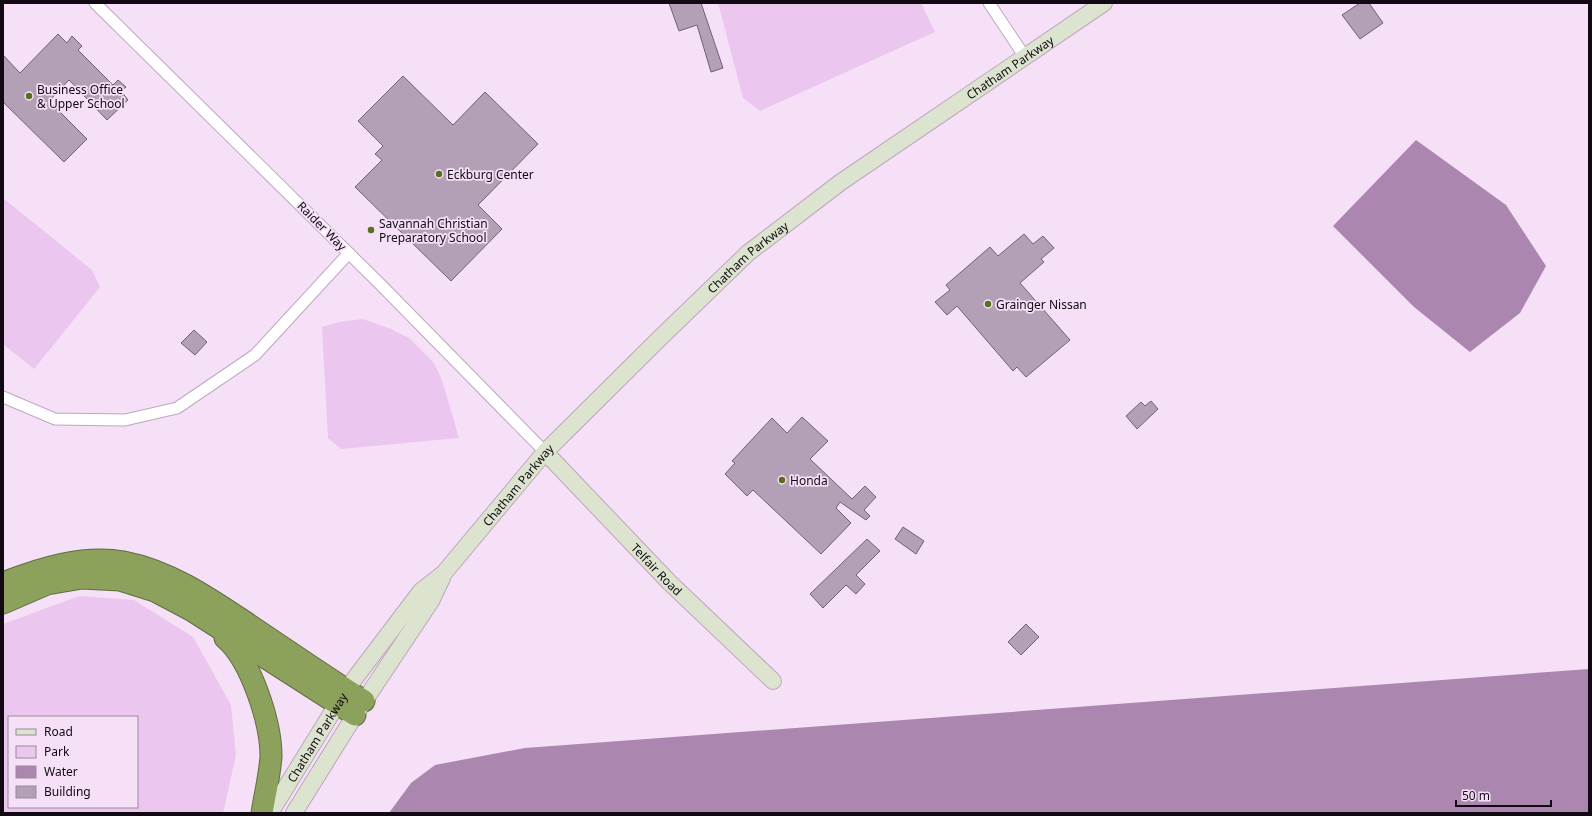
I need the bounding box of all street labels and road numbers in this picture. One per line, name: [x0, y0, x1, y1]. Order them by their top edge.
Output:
street label: Chatham Parkway: [963, 31, 1058, 103]
street label: Raider Way: [294, 198, 351, 255]
street label: Chatham Parkway: [703, 216, 792, 297]
street label: Chatham Parkway: [478, 439, 558, 529]
street label: Telfair Road: [628, 539, 686, 599]
street label: Chatham Parkway: [283, 689, 351, 785]

